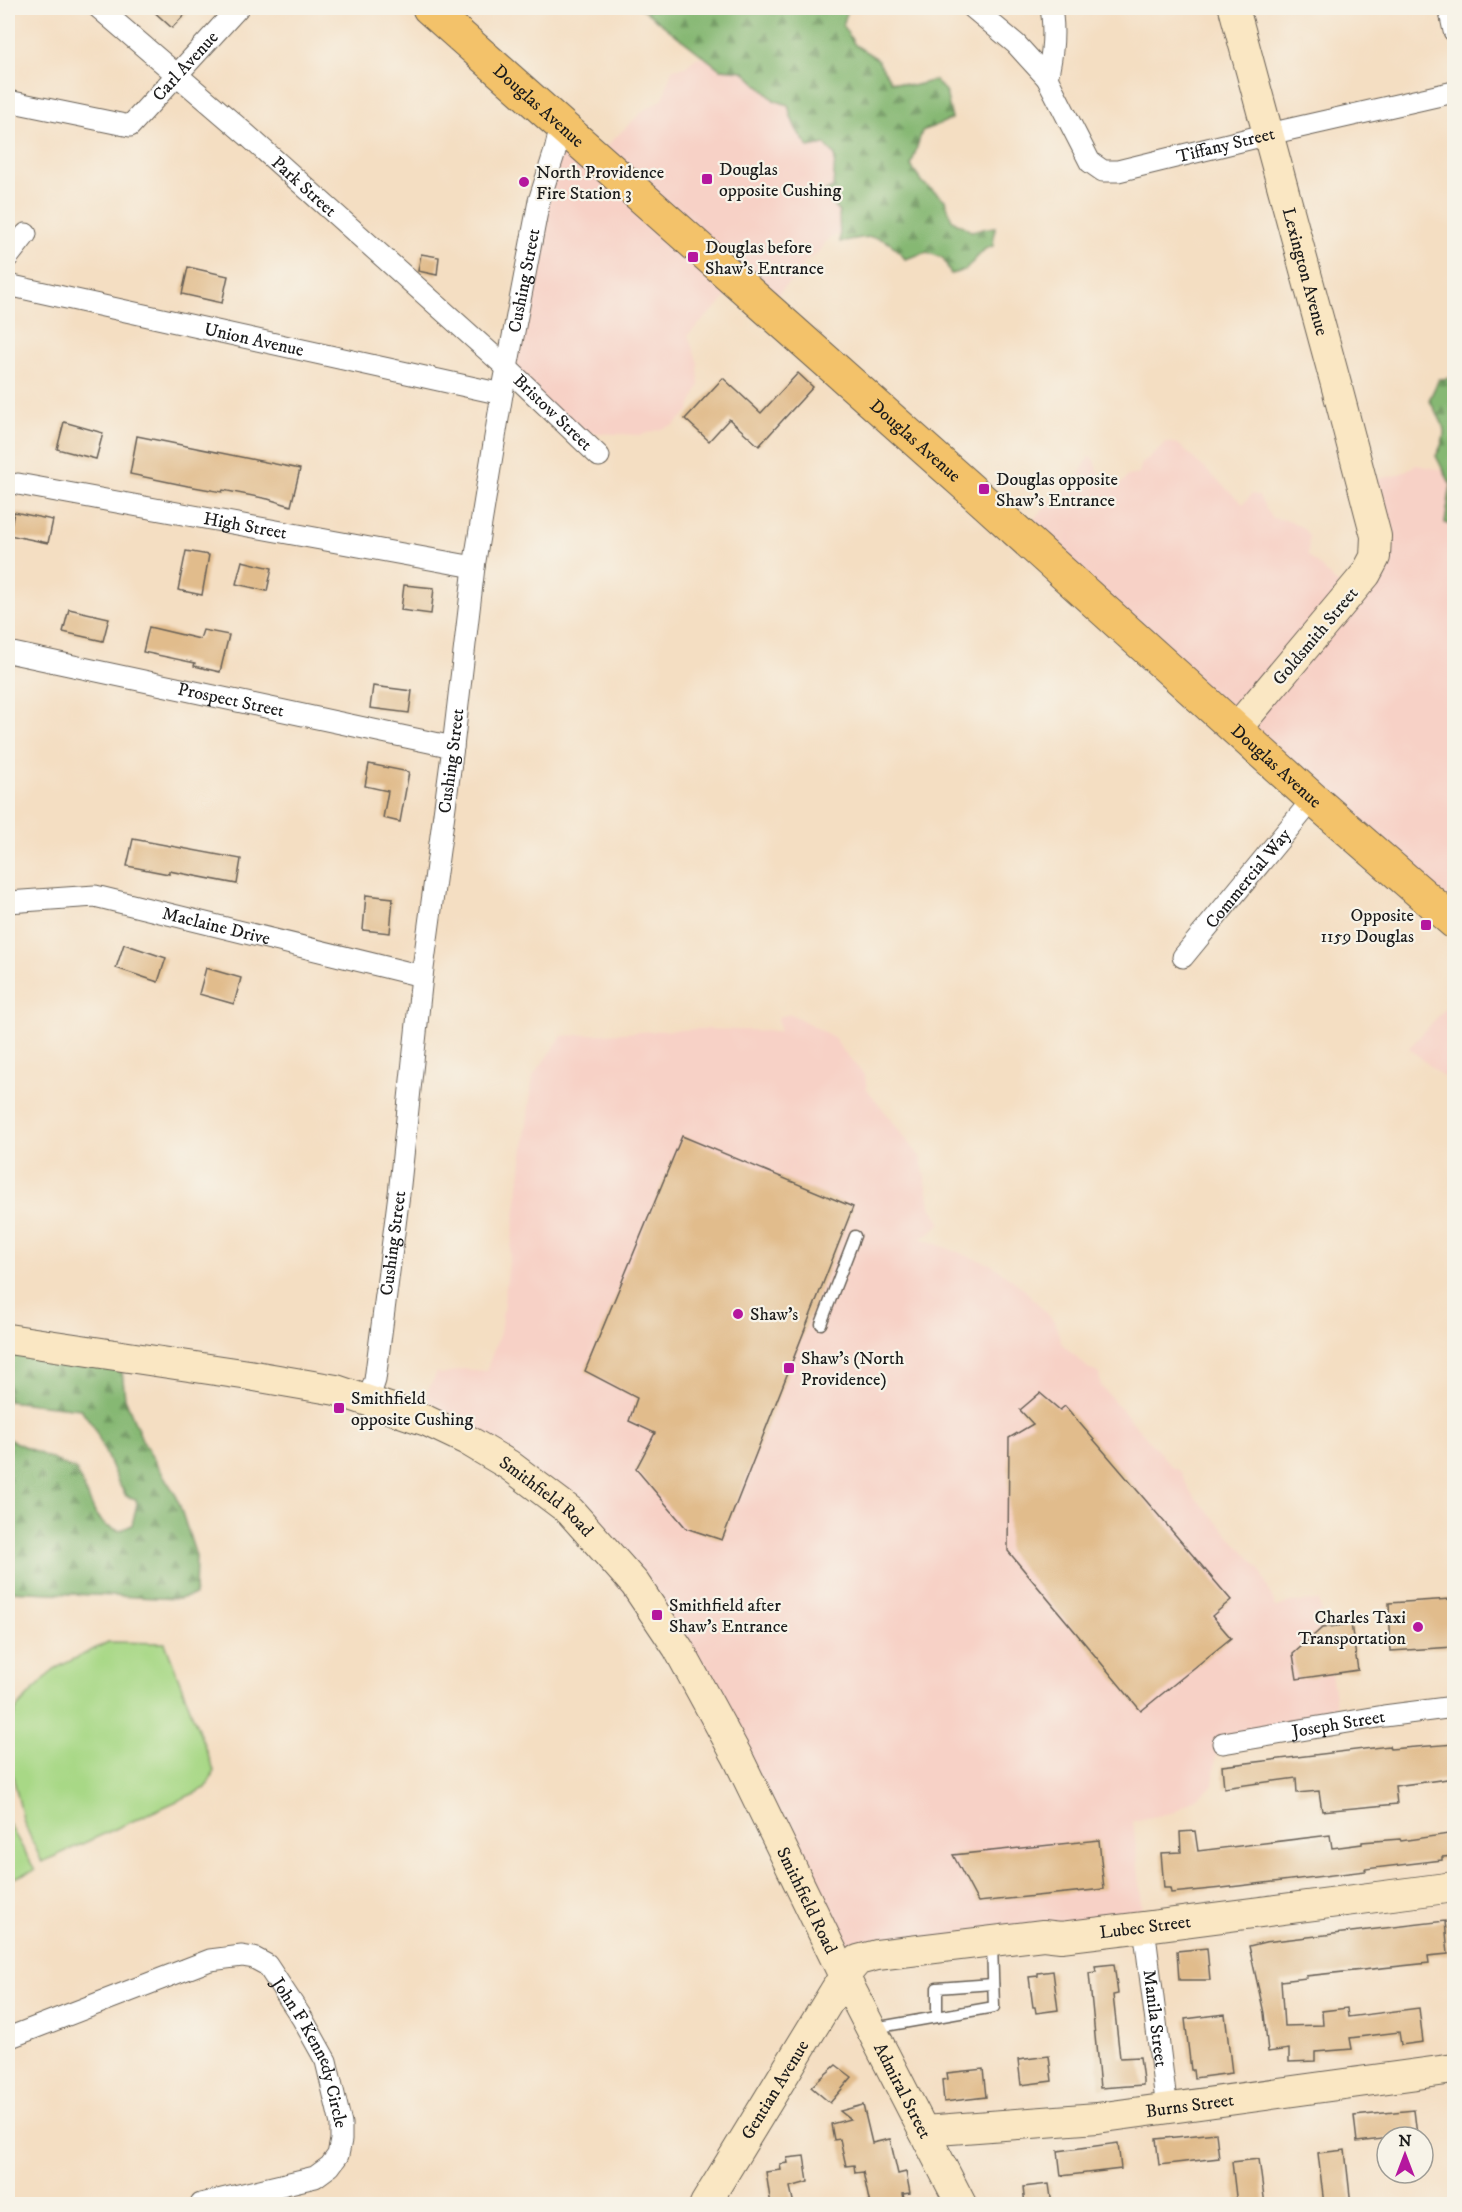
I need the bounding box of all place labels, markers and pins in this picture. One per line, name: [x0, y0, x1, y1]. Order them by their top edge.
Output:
place label: Douglas opposite Cushing: [719, 159, 841, 202]
place label: North Providence Fire Station 3: [536, 162, 664, 205]
marker: Douglas opposite Cushing: [700, 172, 714, 186]
marker: North Providence Fire Station 3: [517, 175, 531, 189]
place label: Douglas before Shaw's Entrance: [705, 237, 824, 280]
marker: Douglas before Shaw's Entrance: [686, 250, 700, 264]
place label: Douglas opposite Shaw's Entrance: [996, 469, 1118, 512]
marker: Douglas opposite Shaw's Entrance: [977, 482, 991, 496]
place label: Opposite 1159 Douglas: [1320, 905, 1414, 948]
marker: Opposite 1159 Douglas: [1419, 918, 1433, 932]
place label: Shaw's: [750, 1304, 798, 1326]
marker: Shaw's: [731, 1307, 745, 1321]
place label: Shaw's (North Providence): [801, 1348, 905, 1391]
marker: Shaw's (North Providence): [782, 1361, 796, 1375]
place label: Smithfield opposite Cushing: [351, 1388, 473, 1431]
marker: Smithfield opposite Cushing: [332, 1401, 346, 1415]
place label: Smithfield after Shaw's Entrance: [669, 1595, 788, 1638]
place label: Charles Taxi Transportation: [1298, 1607, 1407, 1650]
marker: Smithfield after Shaw's Entrance: [650, 1608, 664, 1622]
marker: Charles Taxi Transportation: [1411, 1620, 1425, 1634]

